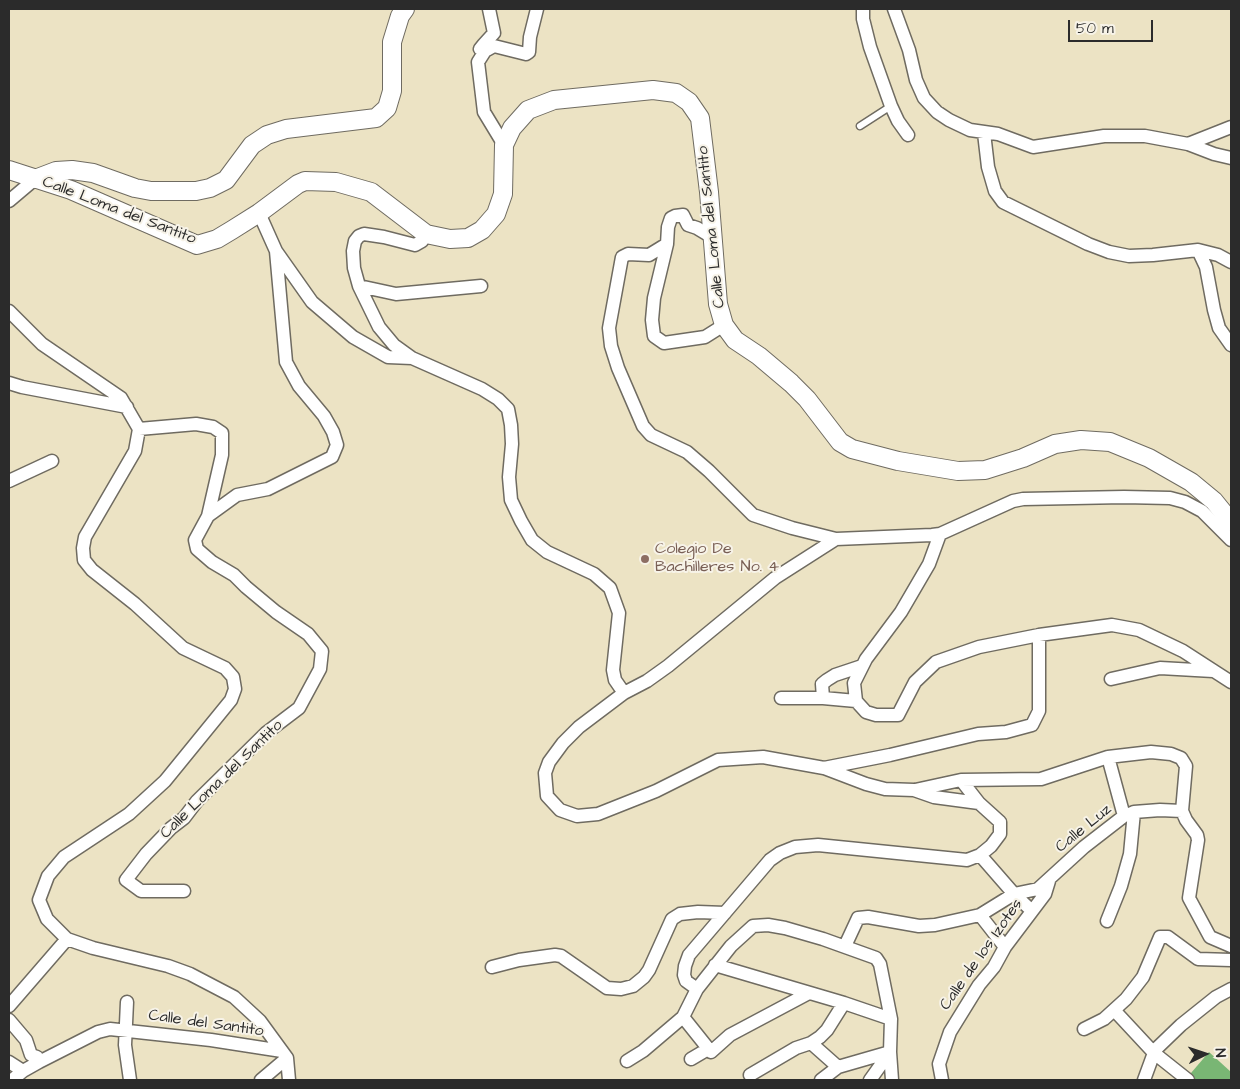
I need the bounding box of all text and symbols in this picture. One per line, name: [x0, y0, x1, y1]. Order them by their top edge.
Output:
scale bar: [1070, 10, 1155, 42]
text: 50 m: [1076, 18, 1114, 39]
street label: Calle Loma del Santito: [694, 145, 730, 309]
street label: Calle Loma del Santito: [39, 173, 199, 249]
place label: Colegio De Bachilleres No. 4: [655, 540, 779, 578]
marker: Colegio De Bachilleres No. 4: [639, 553, 651, 565]
street label: Calle Loma del Santito: [157, 716, 287, 844]
street label: Calle Luz: [1052, 801, 1116, 857]
street label: Calle de los Izotes: [936, 896, 1028, 1014]
street label: Calle del Santito: [147, 1006, 265, 1042]
north arrow: [1180, 1029, 1230, 1079]
text: N: [1210, 1048, 1230, 1058]

